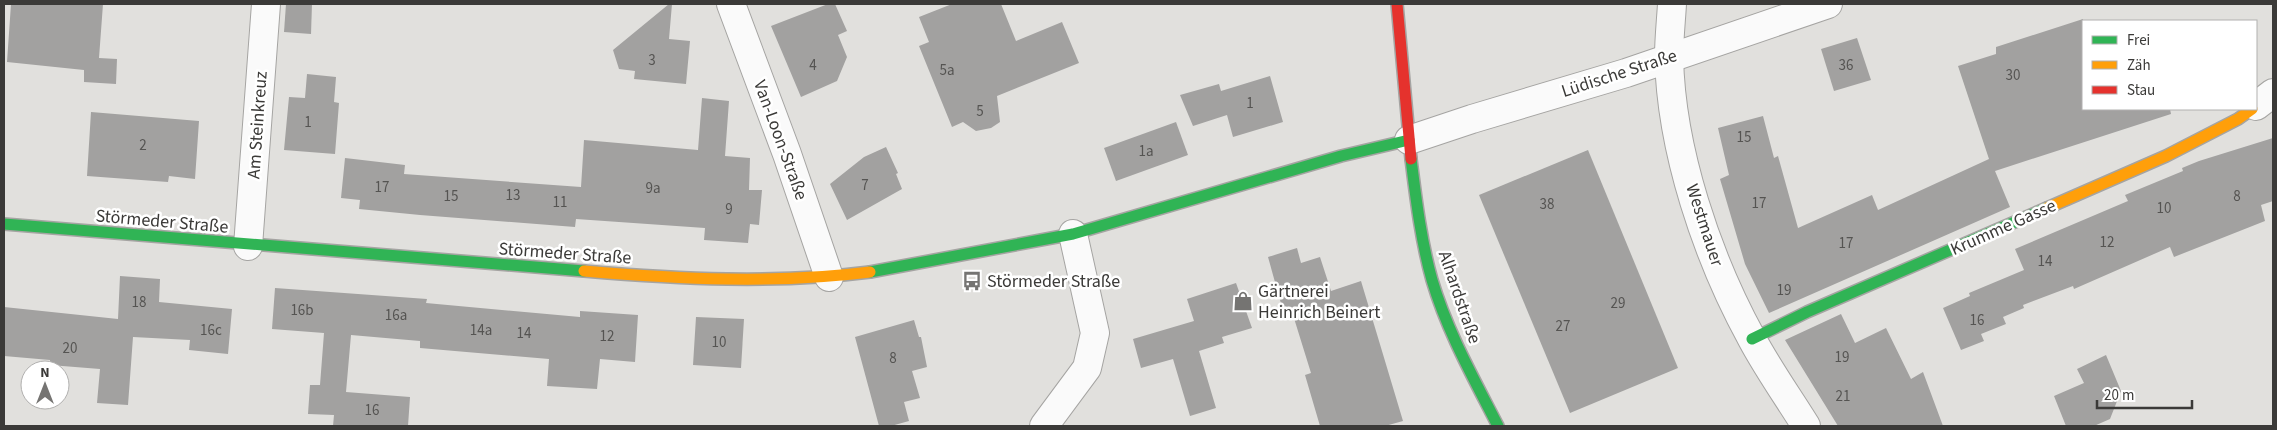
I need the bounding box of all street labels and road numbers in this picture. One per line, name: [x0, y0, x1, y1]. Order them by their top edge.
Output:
street label: Lüdische Straße: [1558, 43, 1680, 104]
street label: Am Steinkreuz: [241, 70, 274, 180]
street label: Van-Loon-Straße: [747, 77, 814, 204]
street label: Westmauer: [1679, 181, 1730, 270]
street label: Krumme Gasse: [1946, 193, 2060, 262]
street label: Störmeder Straße: [95, 203, 229, 240]
street label: Störmeder Straße: [498, 236, 632, 271]
street label: Alhardstraße: [1432, 247, 1487, 347]

